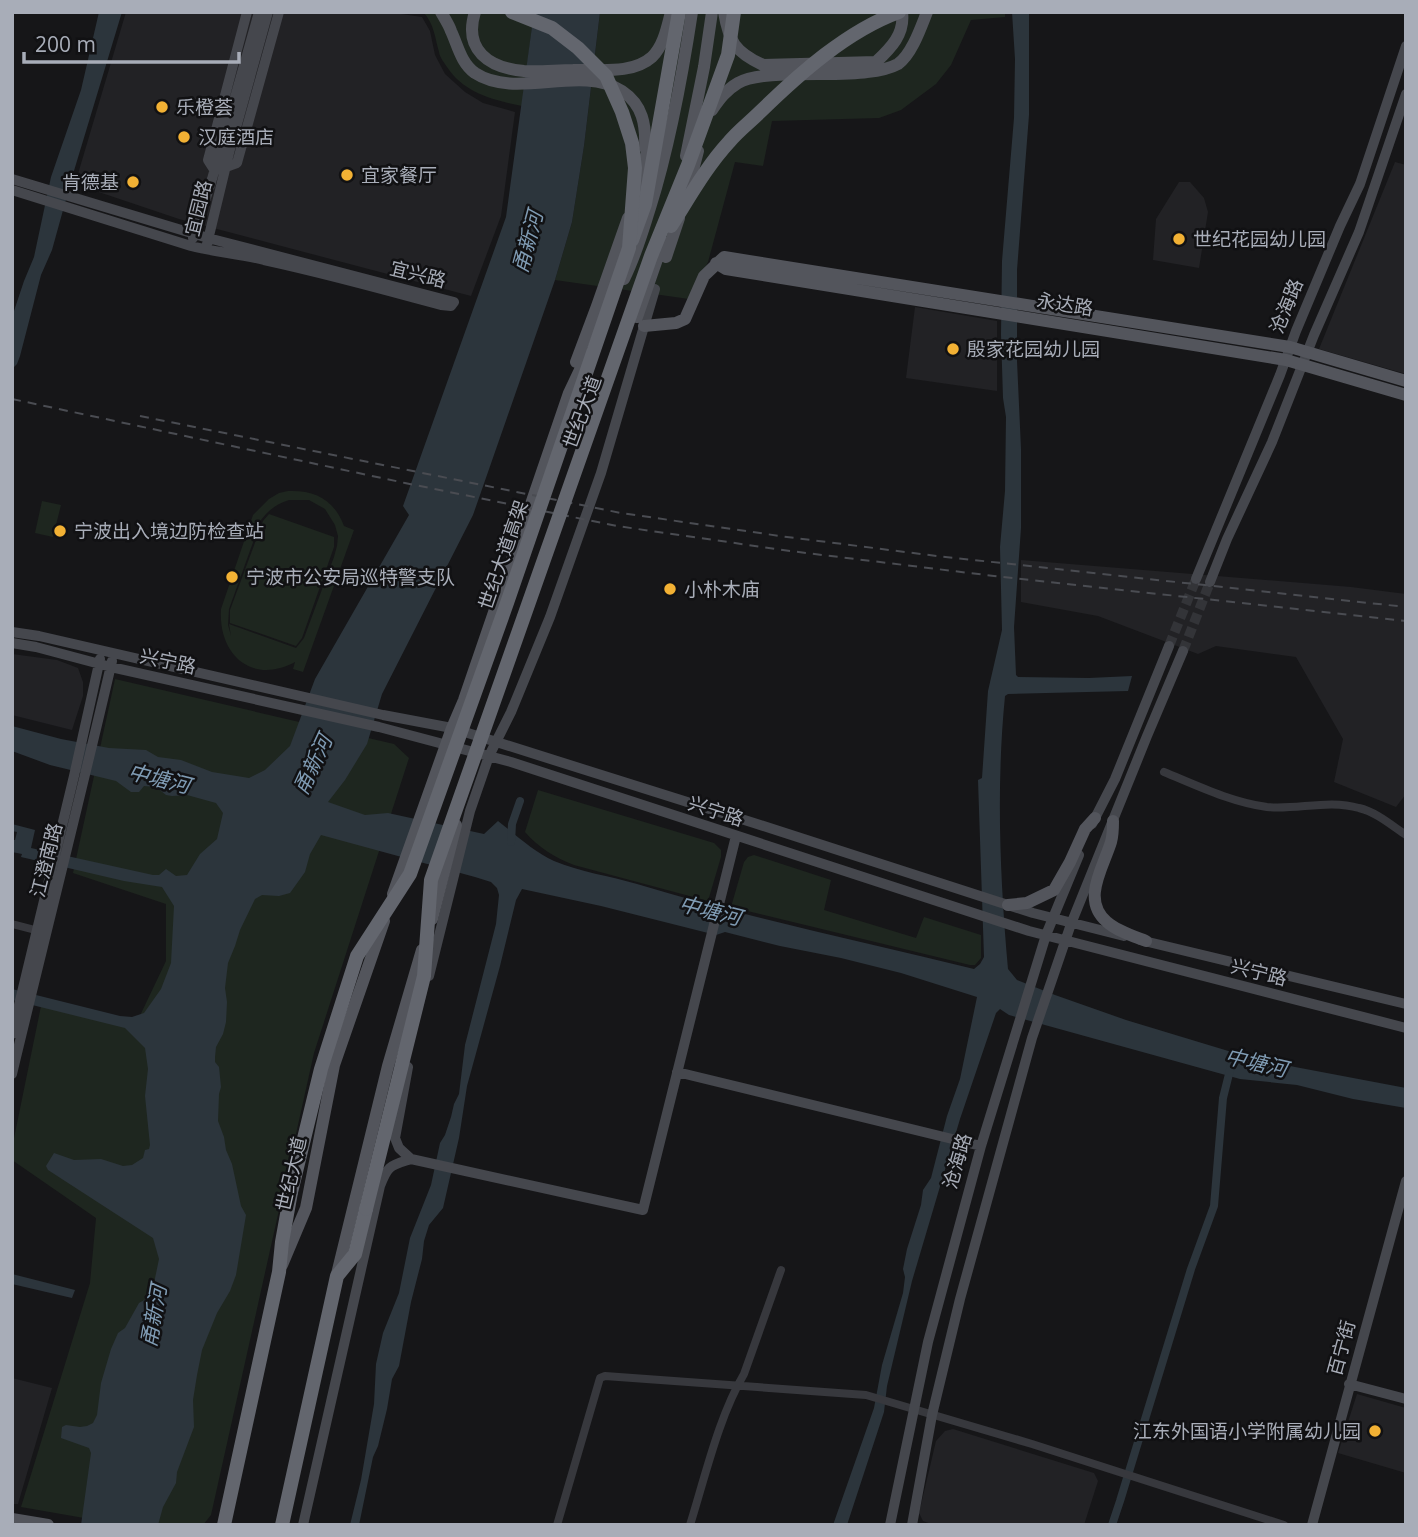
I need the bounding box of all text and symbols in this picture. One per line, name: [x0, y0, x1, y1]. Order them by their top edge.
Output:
scale bar: [24, 21, 240, 65]
text: 200 m: [35, 30, 96, 58]
place label: 乐橙荟: [176, 94, 233, 120]
marker: 乐橙荟: [154, 99, 170, 115]
place label: 汉庭酒店: [198, 124, 274, 150]
marker: 汉庭酒店: [176, 129, 192, 145]
place label: 宜家餐厅: [361, 162, 437, 188]
marker: 宜家餐厅: [339, 167, 355, 183]
place label: 肯德基: [62, 169, 119, 195]
marker: 肯德基: [125, 174, 141, 190]
street label: 宜园路: [178, 177, 218, 239]
water label: 甬新河: [505, 204, 550, 276]
place label: 世纪花园幼儿园: [1193, 226, 1326, 252]
marker: 世纪花园幼儿园: [1171, 231, 1187, 247]
street label: 宜兴路: [387, 254, 449, 294]
street label: 沧海路: [1263, 275, 1309, 337]
street label: 永达路: [1035, 287, 1095, 321]
place label: 殷家花园幼儿园: [967, 336, 1100, 362]
marker: 殷家花园幼儿园: [945, 341, 961, 357]
street label: 世纪大道: [557, 372, 607, 452]
street label: 世纪大道高架: [472, 497, 534, 613]
place label: 宁波出入境边防检查站: [74, 518, 264, 544]
marker: 宁波出入境边防检查站: [52, 523, 68, 539]
place label: 宁波市公安局巡特警支队: [246, 564, 455, 590]
marker: 宁波市公安局巡特警支队: [224, 569, 240, 585]
place label: 小朴木庙: [684, 576, 760, 602]
marker: 小朴木庙: [662, 581, 678, 597]
street label: 兴宁路: [137, 642, 199, 680]
water label: 甬新河: [286, 726, 340, 799]
water label: 中塘河: [125, 757, 197, 800]
street label: 兴宁路: [685, 790, 747, 832]
street label: 江澄南路: [24, 820, 68, 900]
water label: 中塘河: [676, 889, 748, 932]
street label: 兴宁路: [1228, 952, 1290, 992]
water label: 中塘河: [1222, 1041, 1294, 1084]
street label: 沧海路: [937, 1130, 977, 1192]
street label: 世纪大道: [270, 1134, 312, 1214]
water label: 甬新河: [134, 1278, 173, 1349]
street label: 百宁街: [1321, 1317, 1361, 1379]
place label: 江东外国语小学附属幼儿园: [1133, 1418, 1361, 1444]
marker: 江东外国语小学附属幼儿园: [1367, 1423, 1383, 1439]

